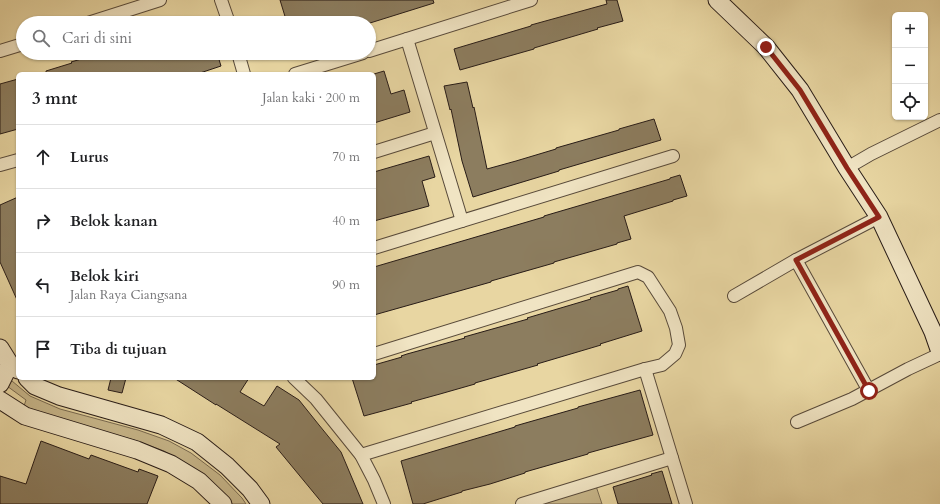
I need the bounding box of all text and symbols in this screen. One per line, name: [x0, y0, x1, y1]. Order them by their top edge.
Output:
map controls: [892, 12, 928, 120]
button: +: [892, 12, 928, 48]
search box: [16, 16, 376, 60]
icon: search: [30, 27, 52, 49]
text: Cari di sini: [62, 28, 132, 48]
route end: [757, 38, 775, 56]
button: −: [892, 48, 928, 84]
button: locate: [892, 84, 928, 120]
text: 3 mnt: [32, 87, 77, 110]
text: Jalan kaki · 200 m: [262, 89, 360, 107]
icon: ahead: [32, 146, 54, 168]
text: Lurus: [70, 147, 109, 167]
text: 70 m: [332, 148, 360, 166]
icon: right: [32, 210, 54, 232]
text: Belok kanan: [70, 211, 158, 231]
text: 40 m: [332, 212, 360, 230]
text: Belok kiri: [70, 266, 139, 286]
icon: left: [32, 274, 54, 296]
text: 90 m: [332, 276, 360, 294]
text: Jalan Raya Ciangsana: [70, 286, 187, 304]
icon: arrive: [32, 338, 54, 360]
text: Tiba di tujuan: [70, 339, 167, 359]
route start: [860, 382, 878, 400]

